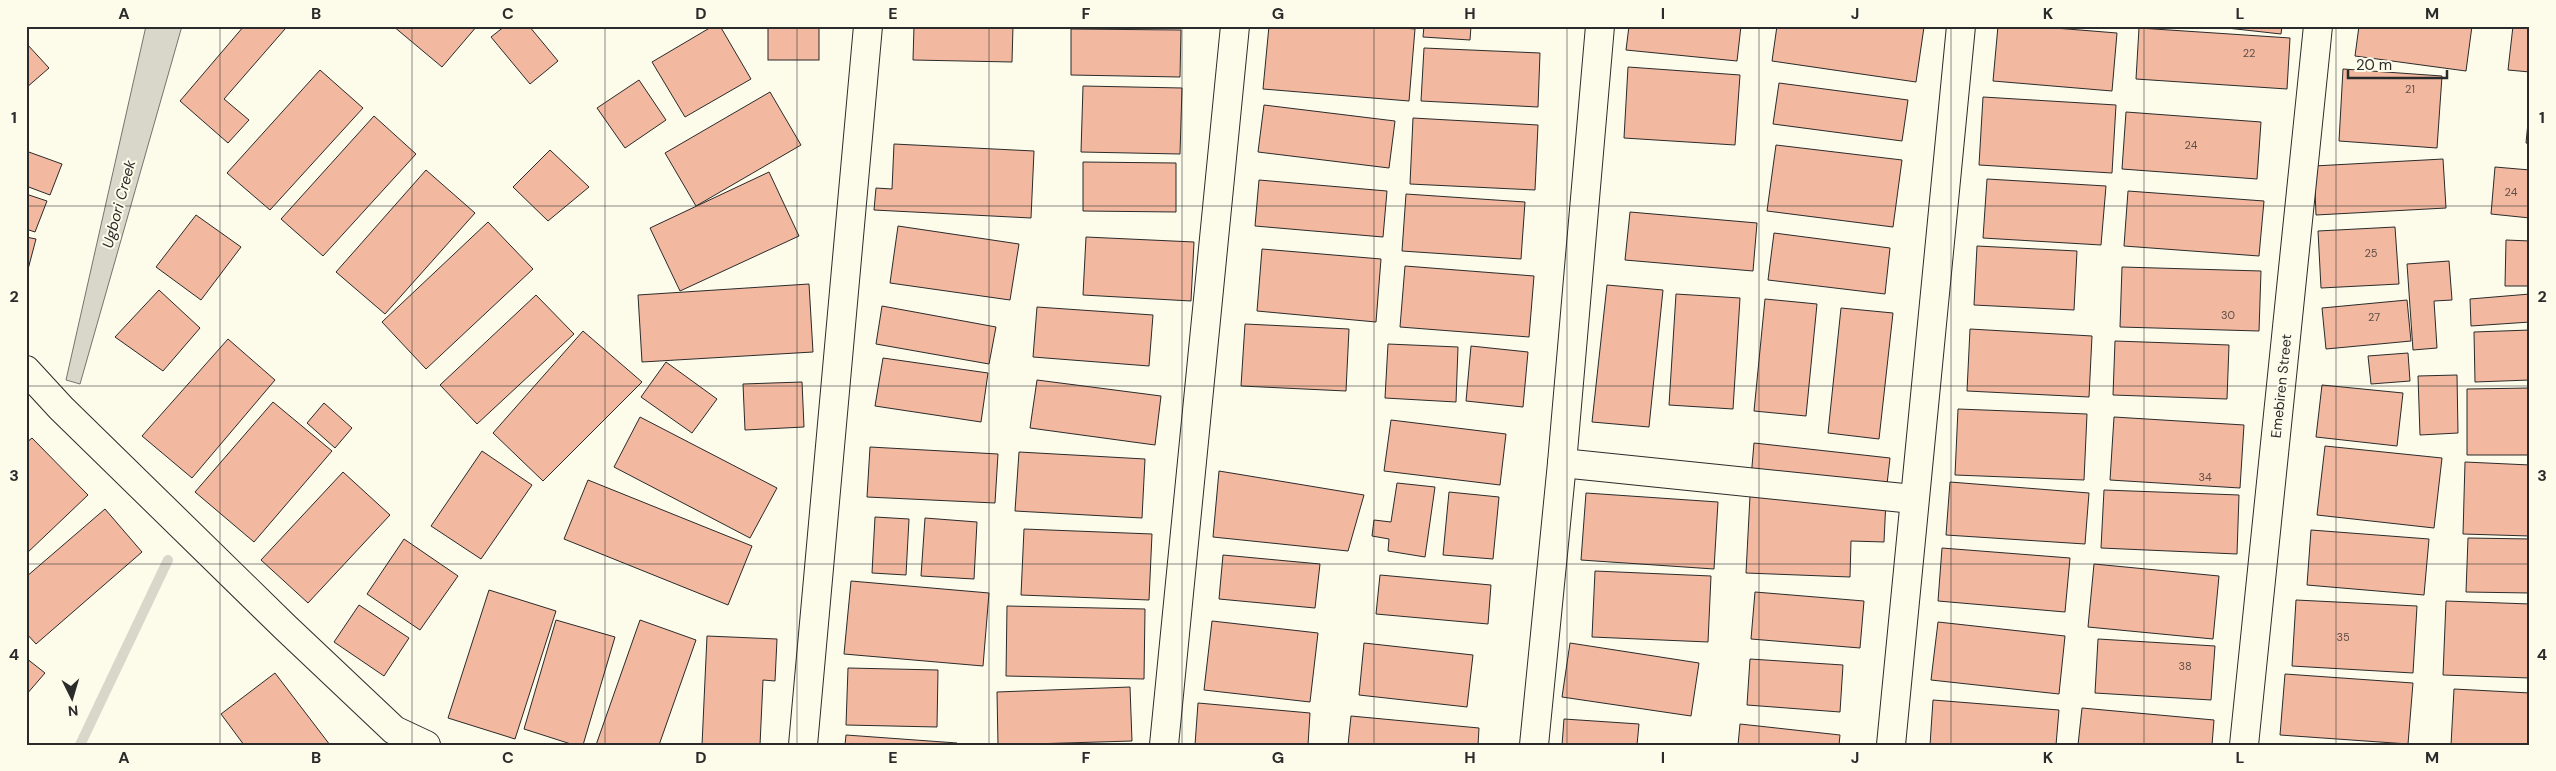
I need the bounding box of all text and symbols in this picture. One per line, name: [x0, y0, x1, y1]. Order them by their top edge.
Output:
text: A: [118, 3, 130, 24]
text: B: [311, 3, 321, 24]
text: C: [502, 3, 514, 24]
text: D: [695, 3, 707, 24]
text: E: [888, 3, 898, 24]
text: F: [1082, 3, 1091, 24]
text: G: [1272, 3, 1284, 24]
text: H: [1464, 3, 1476, 24]
text: I: [1661, 3, 1665, 24]
text: J: [1851, 3, 1859, 24]
text: K: [2043, 3, 2054, 24]
text: L: [2236, 3, 2245, 24]
text: M: [2425, 3, 2439, 24]
house number: 22: [2243, 46, 2255, 60]
scale bar: [2348, 48, 2447, 80]
text: 20 m: [2356, 55, 2392, 75]
house number: 21: [2405, 82, 2415, 96]
text: 1: [11, 107, 17, 128]
text: 1: [2539, 107, 2545, 128]
house number: 24: [2185, 138, 2198, 152]
water label: Ugbori Creek: [98, 157, 140, 250]
house number: 24: [2505, 185, 2518, 199]
house number: 25: [2364, 246, 2378, 260]
text: 2: [9, 286, 19, 307]
text: 2: [2537, 286, 2547, 307]
house number: 30: [2221, 308, 2235, 322]
house number: 27: [2368, 310, 2380, 324]
street label: Emebiren Street: [2267, 333, 2295, 439]
text: 3: [9, 465, 19, 486]
text: 3: [2537, 465, 2547, 486]
house number: 34: [2198, 470, 2212, 484]
house number: 35: [2336, 630, 2350, 644]
text: 4: [9, 644, 19, 665]
text: 4: [2537, 644, 2547, 665]
house number: 38: [2178, 659, 2192, 673]
north arrow: [48, 674, 98, 724]
text: N: [67, 702, 79, 720]
text: A: [118, 747, 130, 768]
text: B: [311, 747, 321, 768]
text: C: [502, 747, 514, 768]
text: D: [695, 747, 707, 768]
text: E: [888, 747, 898, 768]
text: F: [1082, 747, 1091, 768]
text: G: [1272, 747, 1284, 768]
text: H: [1464, 747, 1476, 768]
text: I: [1661, 747, 1665, 768]
text: J: [1851, 747, 1859, 768]
text: K: [2043, 747, 2054, 768]
text: L: [2236, 747, 2245, 768]
text: M: [2425, 747, 2439, 768]

